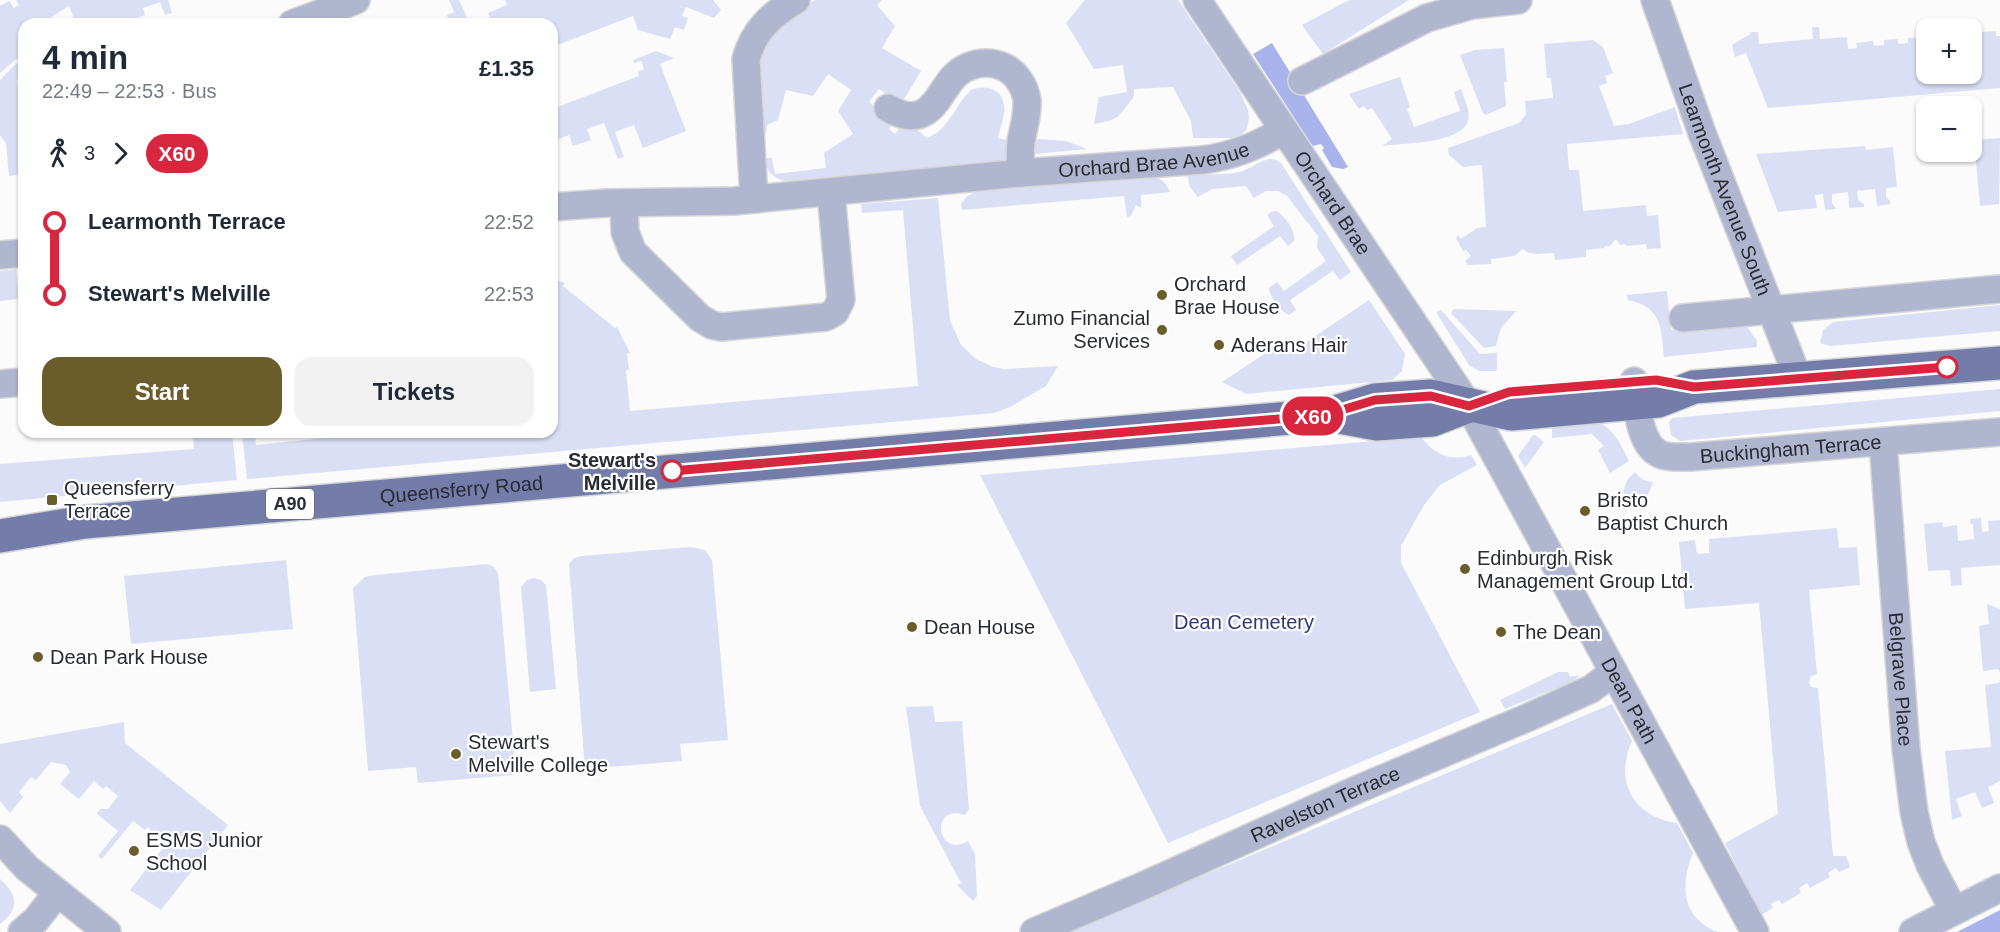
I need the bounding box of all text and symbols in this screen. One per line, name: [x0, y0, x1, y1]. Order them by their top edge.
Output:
map controls: [1916, 18, 1982, 162]
button: +: [1916, 18, 1982, 84]
text: 4 min: [42, 39, 128, 76]
text: £1.35: [479, 56, 534, 81]
text: 22:49 – 22:53 · Bus: [42, 80, 217, 102]
street label: Learmonth Avenue South: [1674, 81, 1776, 299]
button: −: [1916, 96, 1982, 162]
icon: walk: [42, 137, 75, 170]
icon: forward: [104, 137, 137, 170]
street label: Orchard Brae Avenue: [1058, 138, 1252, 181]
text: 3: [84, 142, 95, 164]
text: X60: [158, 142, 196, 165]
street label: Orchard Brae: [1290, 147, 1375, 259]
text: Learmonth Terrace: [88, 209, 286, 234]
text: 22:52: [484, 211, 534, 233]
place label: Orchard Brae House: [1174, 273, 1280, 318]
text: Stewart's Melville: [88, 281, 271, 306]
text: 22:53: [484, 283, 534, 305]
marker: Orchard Brae House: [1155, 288, 1169, 302]
place label: Zumo Financial Services: [1013, 307, 1150, 352]
marker: Zumo Financial Services: [1155, 323, 1169, 337]
place label: Aderans Hair: [1231, 334, 1348, 356]
marker: Aderans Hair: [1212, 338, 1226, 352]
unlabelled marker: [1936, 356, 1958, 378]
button: Start: [42, 357, 282, 426]
button: Tickets: [294, 357, 534, 426]
line badge: X60: [1278, 396, 1348, 436]
text: X60: [1294, 405, 1332, 428]
street label: Buckingham Terrace: [1699, 431, 1882, 467]
place label: Stewart's Melville: [568, 449, 656, 494]
marker: Stewart's Melville: [661, 460, 683, 482]
street label: Queensferry Road: [379, 472, 544, 508]
place label: Queensferry Terrace: [64, 477, 174, 522]
road number: A90: [266, 489, 314, 519]
place label: Bristo Baptist Church: [1597, 489, 1728, 534]
marker: Queensferry Terrace: [45, 493, 59, 507]
marker: Bristo Baptist Church: [1578, 504, 1592, 518]
place label: Edinburgh Risk Management Group Ltd.: [1477, 547, 1694, 592]
marker: Edinburgh Risk Management Group Ltd.: [1458, 562, 1472, 576]
park label: Dean Cemetery: [1174, 611, 1314, 633]
street label: Belgrave Place: [1885, 611, 1917, 747]
place label: Dean House: [924, 616, 1035, 638]
marker: Dean House: [905, 620, 919, 634]
place label: The Dean: [1513, 621, 1601, 643]
marker: The Dean: [1494, 625, 1508, 639]
place label: Dean Park House: [50, 646, 208, 668]
marker: Dean Park House: [31, 650, 45, 664]
street label: Dean Path: [1597, 654, 1661, 747]
place label: Stewart's Melville College: [468, 731, 608, 776]
marker: Stewart's Melville College: [449, 747, 463, 761]
street label: Ravelston Terrace: [1247, 762, 1403, 847]
place label: ESMS Junior School: [146, 829, 263, 874]
marker: ESMS Junior School: [127, 844, 141, 858]

